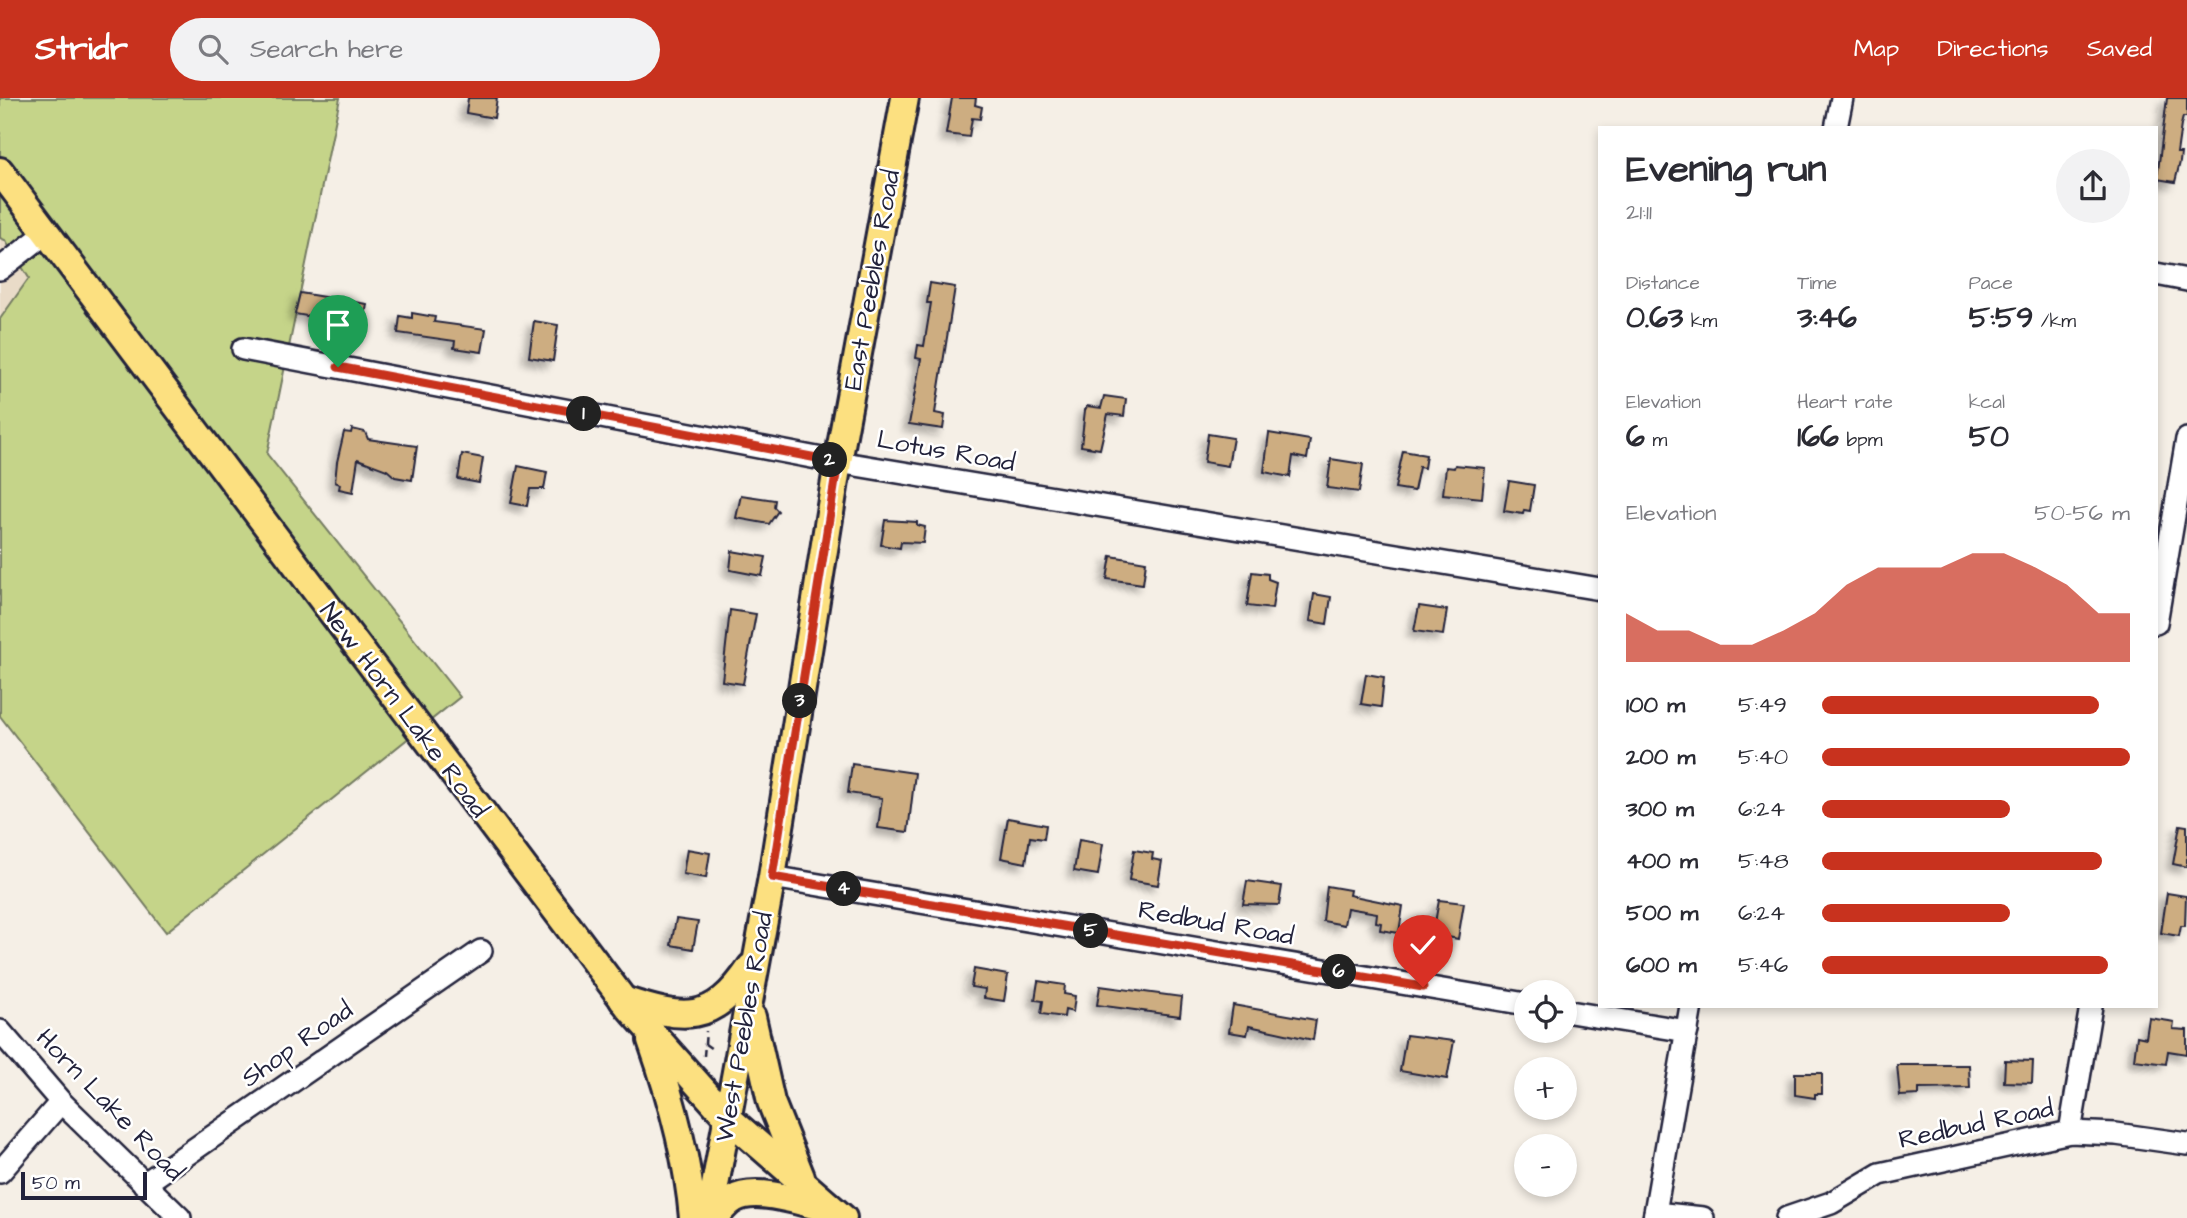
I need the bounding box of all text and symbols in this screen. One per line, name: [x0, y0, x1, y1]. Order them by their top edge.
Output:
search box: [170, 18, 660, 81]
text: Stridr: [35, 26, 128, 72]
icon: search: [194, 30, 232, 68]
text: Search here: [250, 31, 403, 67]
text: Map: [1854, 32, 1899, 66]
text: Directions: [1937, 32, 2049, 66]
text: Saved: [2087, 32, 2152, 66]
text: Evening run: [1626, 144, 1827, 196]
button: share: [2056, 149, 2130, 223]
street label: East Peebles Road: [835, 167, 909, 393]
text: 21:11: [1626, 196, 1652, 228]
text: Distance: [1626, 270, 1700, 297]
text: Time: [1797, 270, 1837, 297]
text: Pace: [1969, 270, 2013, 297]
pin: [308, 295, 368, 367]
text: 0.63: [1626, 297, 1683, 339]
text: 3:46: [1797, 297, 1857, 339]
text: 5:59: [1969, 297, 2033, 339]
icon: arrive: [319, 306, 357, 344]
text: km: [1683, 308, 1717, 335]
text: /km: [2033, 308, 2076, 335]
text: Elevation: [1626, 389, 1701, 416]
text: Heart rate: [1797, 389, 1893, 416]
text: kcal: [1969, 389, 2005, 416]
pin: 1: [566, 396, 602, 432]
text: 1: [582, 400, 585, 427]
text: 6: [1626, 416, 1645, 458]
text: 166: [1797, 416, 1839, 458]
text: 50: [1969, 416, 2009, 458]
street label: Lotus Road: [874, 421, 1018, 481]
text: m: [1645, 427, 1667, 454]
text: bpm: [1839, 427, 1882, 454]
pin: 2: [812, 442, 848, 478]
text: 2: [824, 446, 835, 473]
text: Elevation: [1626, 497, 1717, 529]
text: 50–56 m: [2034, 497, 2130, 529]
street label: New Horn Lake Road: [311, 595, 497, 825]
pin: 3: [782, 684, 818, 718]
text: 3: [795, 687, 804, 714]
text: 100 m: [1626, 689, 1685, 721]
text: 5:49: [1738, 689, 1787, 721]
text: 200 m: [1626, 741, 1695, 773]
text: 5:40: [1738, 741, 1788, 773]
text: 300 m: [1626, 793, 1694, 825]
text: 6:24: [1738, 793, 1785, 825]
text: 400 m: [1626, 845, 1698, 877]
text: 5:48: [1738, 845, 1789, 877]
pin: 4: [826, 872, 862, 906]
text: 4: [837, 875, 850, 902]
street label: Redbud Road: [1135, 892, 1297, 954]
text: 500 m: [1626, 897, 1698, 929]
text: 6:24: [1738, 897, 1785, 929]
street label: West Peebles Road: [706, 909, 782, 1145]
pin: 5: [1074, 914, 1108, 948]
pin: [1393, 915, 1453, 987]
text: 5: [1084, 917, 1097, 944]
icon: check: [1404, 926, 1442, 964]
text: 600 m: [1626, 949, 1697, 981]
text: 5:46: [1738, 949, 1788, 981]
pin: 6: [1322, 954, 1356, 990]
text: 6: [1333, 958, 1344, 985]
map controls: [1514, 980, 1577, 1197]
button: locate: [1514, 980, 1577, 1043]
street label: Shop Road: [234, 992, 360, 1096]
street label: Horn Lake Road: [28, 1021, 192, 1189]
button: +: [1514, 1057, 1577, 1120]
street label: Redbud Road: [1895, 1090, 2057, 1158]
button: −: [1514, 1134, 1577, 1197]
scale bar: [21, 1169, 147, 1201]
text: 50 m: [32, 1170, 80, 1197]

